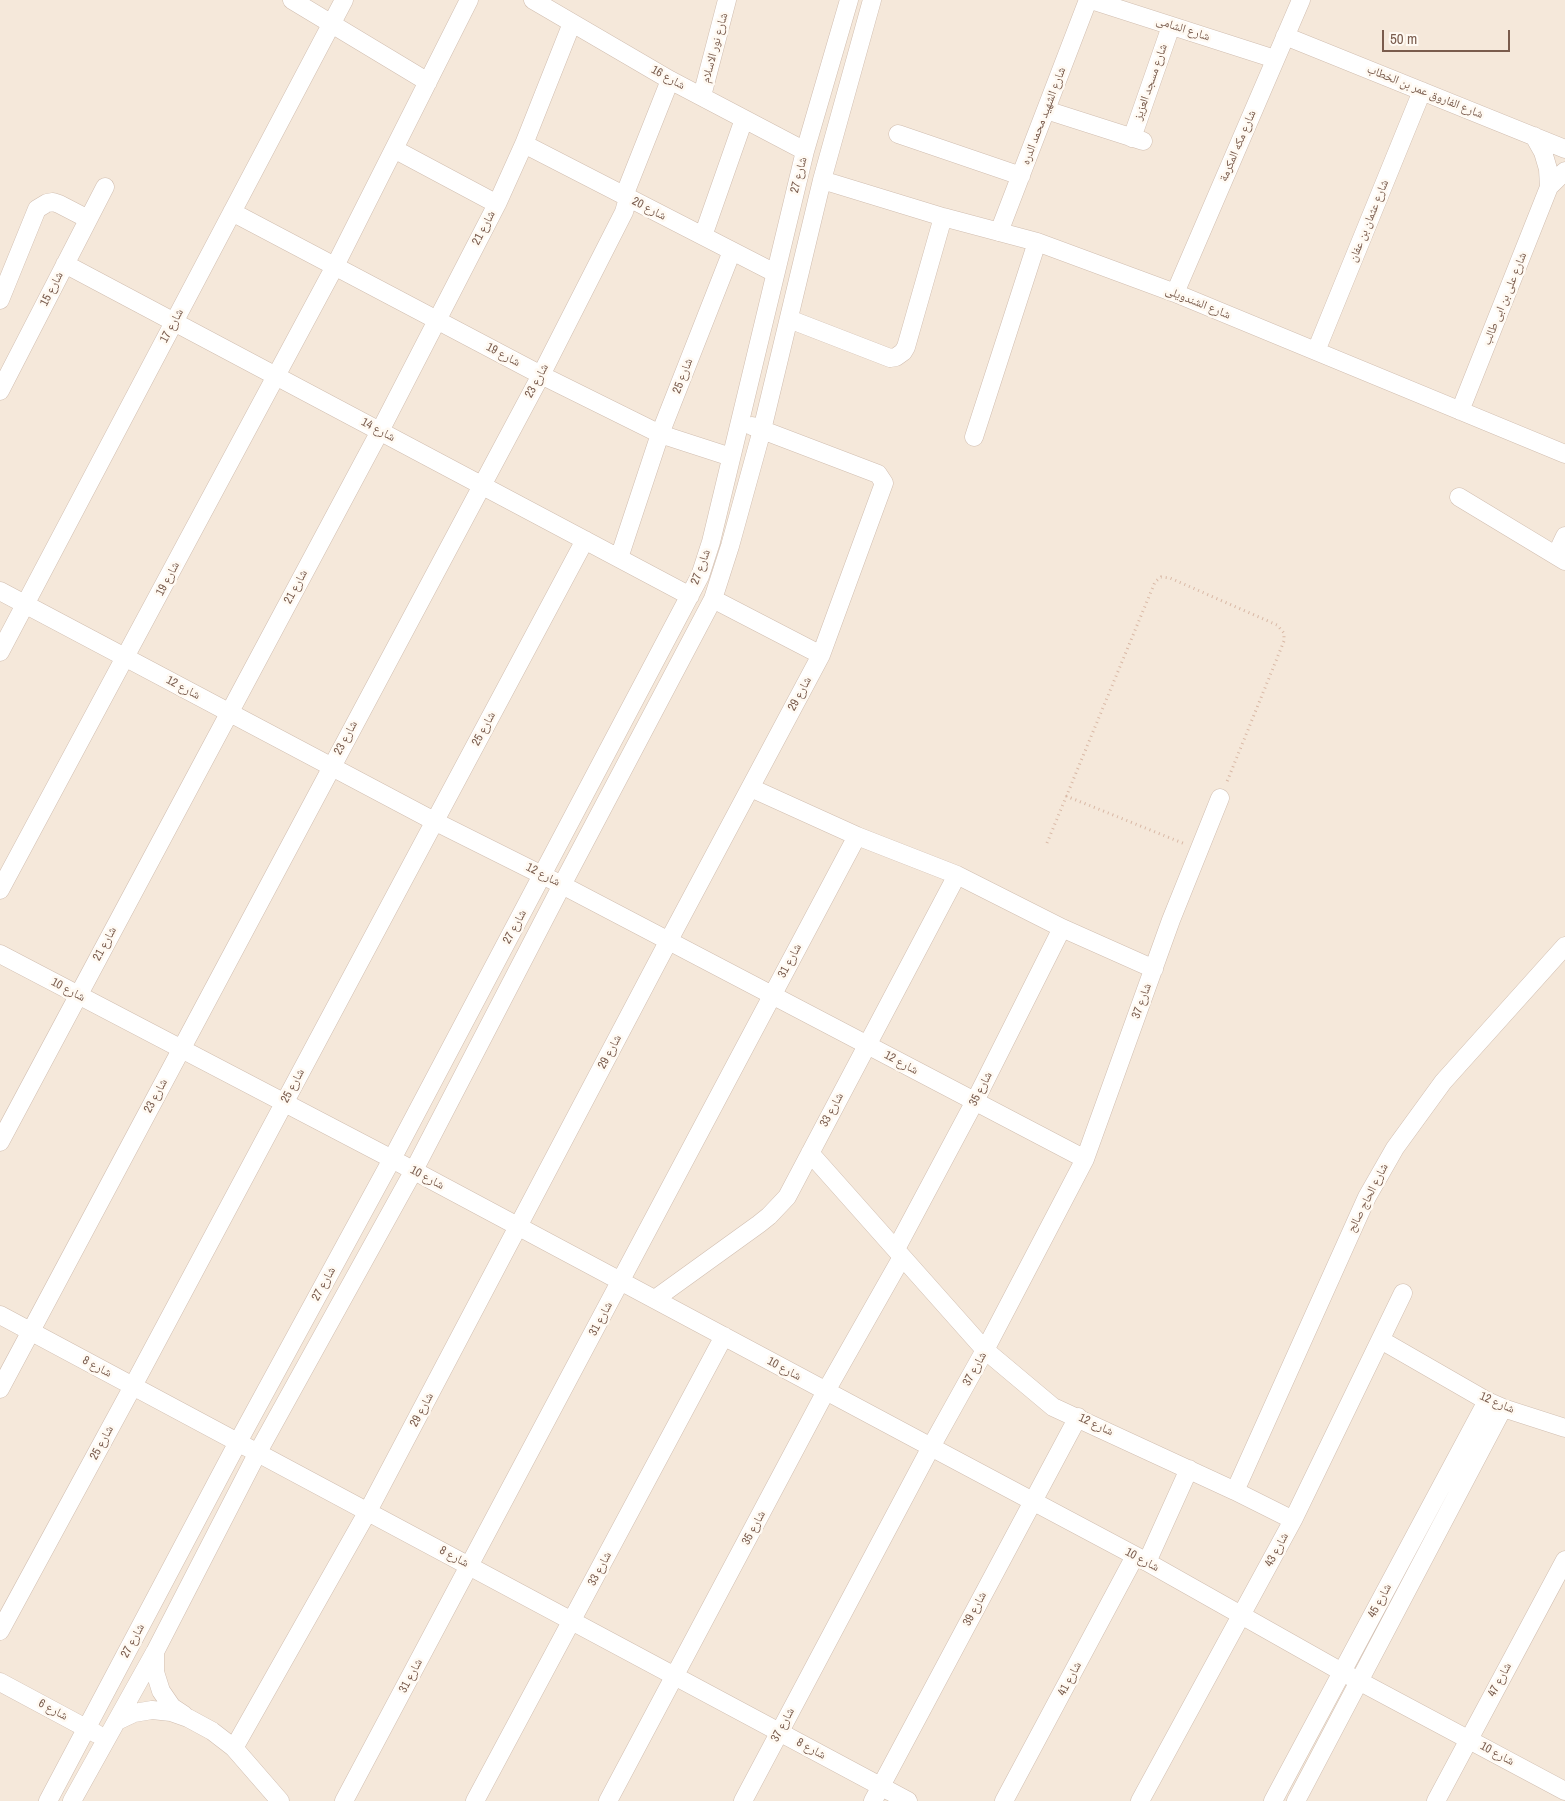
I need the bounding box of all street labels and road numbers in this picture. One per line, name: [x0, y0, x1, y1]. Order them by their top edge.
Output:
street label: شارع نور الاسلام: [699, 11, 731, 85]
street label: شارع الشامى: [1154, 14, 1212, 44]
street label: شارع مسجد العزيز: [1131, 42, 1171, 122]
street label: شارع الفاروق عمر بن الخطاب: [1365, 62, 1485, 122]
street label: شارع 16: [649, 63, 687, 93]
street label: شارع الشهيد محمد الدره: [1019, 65, 1069, 167]
street label: شارع مكه المكرمة: [1216, 108, 1260, 184]
street label: شارع 27: [788, 156, 810, 194]
street label: شارع عثمان بن عفان: [1346, 178, 1392, 264]
street label: شارع 20: [629, 194, 669, 224]
street label: شارع 21: [469, 208, 499, 248]
street label: شارع على بن ابى طالب: [1480, 250, 1530, 348]
street label: شارع 15: [37, 269, 67, 309]
street label: شارع الشندويلى: [1163, 283, 1233, 323]
street label: شارع 17: [157, 307, 187, 345]
street label: شارع 19: [484, 340, 522, 370]
street label: شارع 25: [670, 356, 696, 396]
street label: شارع 23: [522, 362, 552, 400]
street label: شارع 14: [359, 415, 397, 445]
street label: شارع 27: [688, 547, 714, 587]
street label: شارع 19: [153, 560, 183, 598]
street label: شارع 21: [281, 568, 311, 606]
street label: شارع 12: [164, 673, 202, 703]
street label: شارع 29: [785, 675, 815, 713]
street label: شارع 25: [469, 710, 499, 748]
street label: شارع 23: [331, 719, 361, 757]
street label: شارع 12: [523, 860, 563, 890]
street label: شارع 27: [500, 908, 530, 946]
street label: شارع 21: [90, 925, 120, 963]
street label: شارع 31: [775, 942, 805, 980]
street label: شارع 10: [49, 975, 87, 1005]
street label: شارع 37: [1129, 981, 1155, 1021]
street label: شارع 29: [595, 1033, 625, 1071]
street label: شارع 12: [882, 1048, 920, 1078]
street label: شارع 25: [278, 1067, 308, 1105]
street label: شارع 35: [966, 1069, 996, 1109]
street label: شارع 23: [141, 1077, 171, 1115]
street label: شارع 33: [817, 1091, 847, 1129]
street label: شارع الحاج صالح: [1344, 1161, 1392, 1235]
street label: شارع 10: [408, 1163, 446, 1193]
street label: شارع 27: [309, 1265, 339, 1303]
street label: شارع 31: [586, 1300, 616, 1338]
street label: شارع 37: [960, 1350, 990, 1388]
street label: شارع 8: [80, 1353, 114, 1381]
street label: شارع 10: [765, 1354, 803, 1384]
street label: شارع 12: [1477, 1389, 1517, 1417]
street label: شارع 29: [407, 1391, 437, 1429]
street label: شارع 12: [1076, 1411, 1116, 1439]
street label: شارع 25: [87, 1424, 117, 1462]
street label: شارع 35: [739, 1509, 769, 1547]
street label: شارع 43: [1262, 1531, 1292, 1569]
street label: شارع 8: [437, 1543, 471, 1571]
street label: شارع 10: [1123, 1545, 1161, 1575]
street label: شارع 33: [585, 1550, 615, 1588]
street label: شارع 45: [1365, 1582, 1395, 1620]
street label: شارع 39: [960, 1590, 990, 1628]
street label: شارع 27: [118, 1622, 148, 1660]
street label: شارع 31: [396, 1657, 426, 1695]
street label: شارع 41: [1055, 1660, 1085, 1698]
street label: شارع 47: [1485, 1661, 1515, 1699]
street label: شارع 6: [36, 1696, 70, 1724]
street label: شارع 37: [768, 1706, 798, 1744]
street label: شارع 8: [794, 1735, 828, 1763]
street label: شارع 10: [1478, 1739, 1516, 1769]

